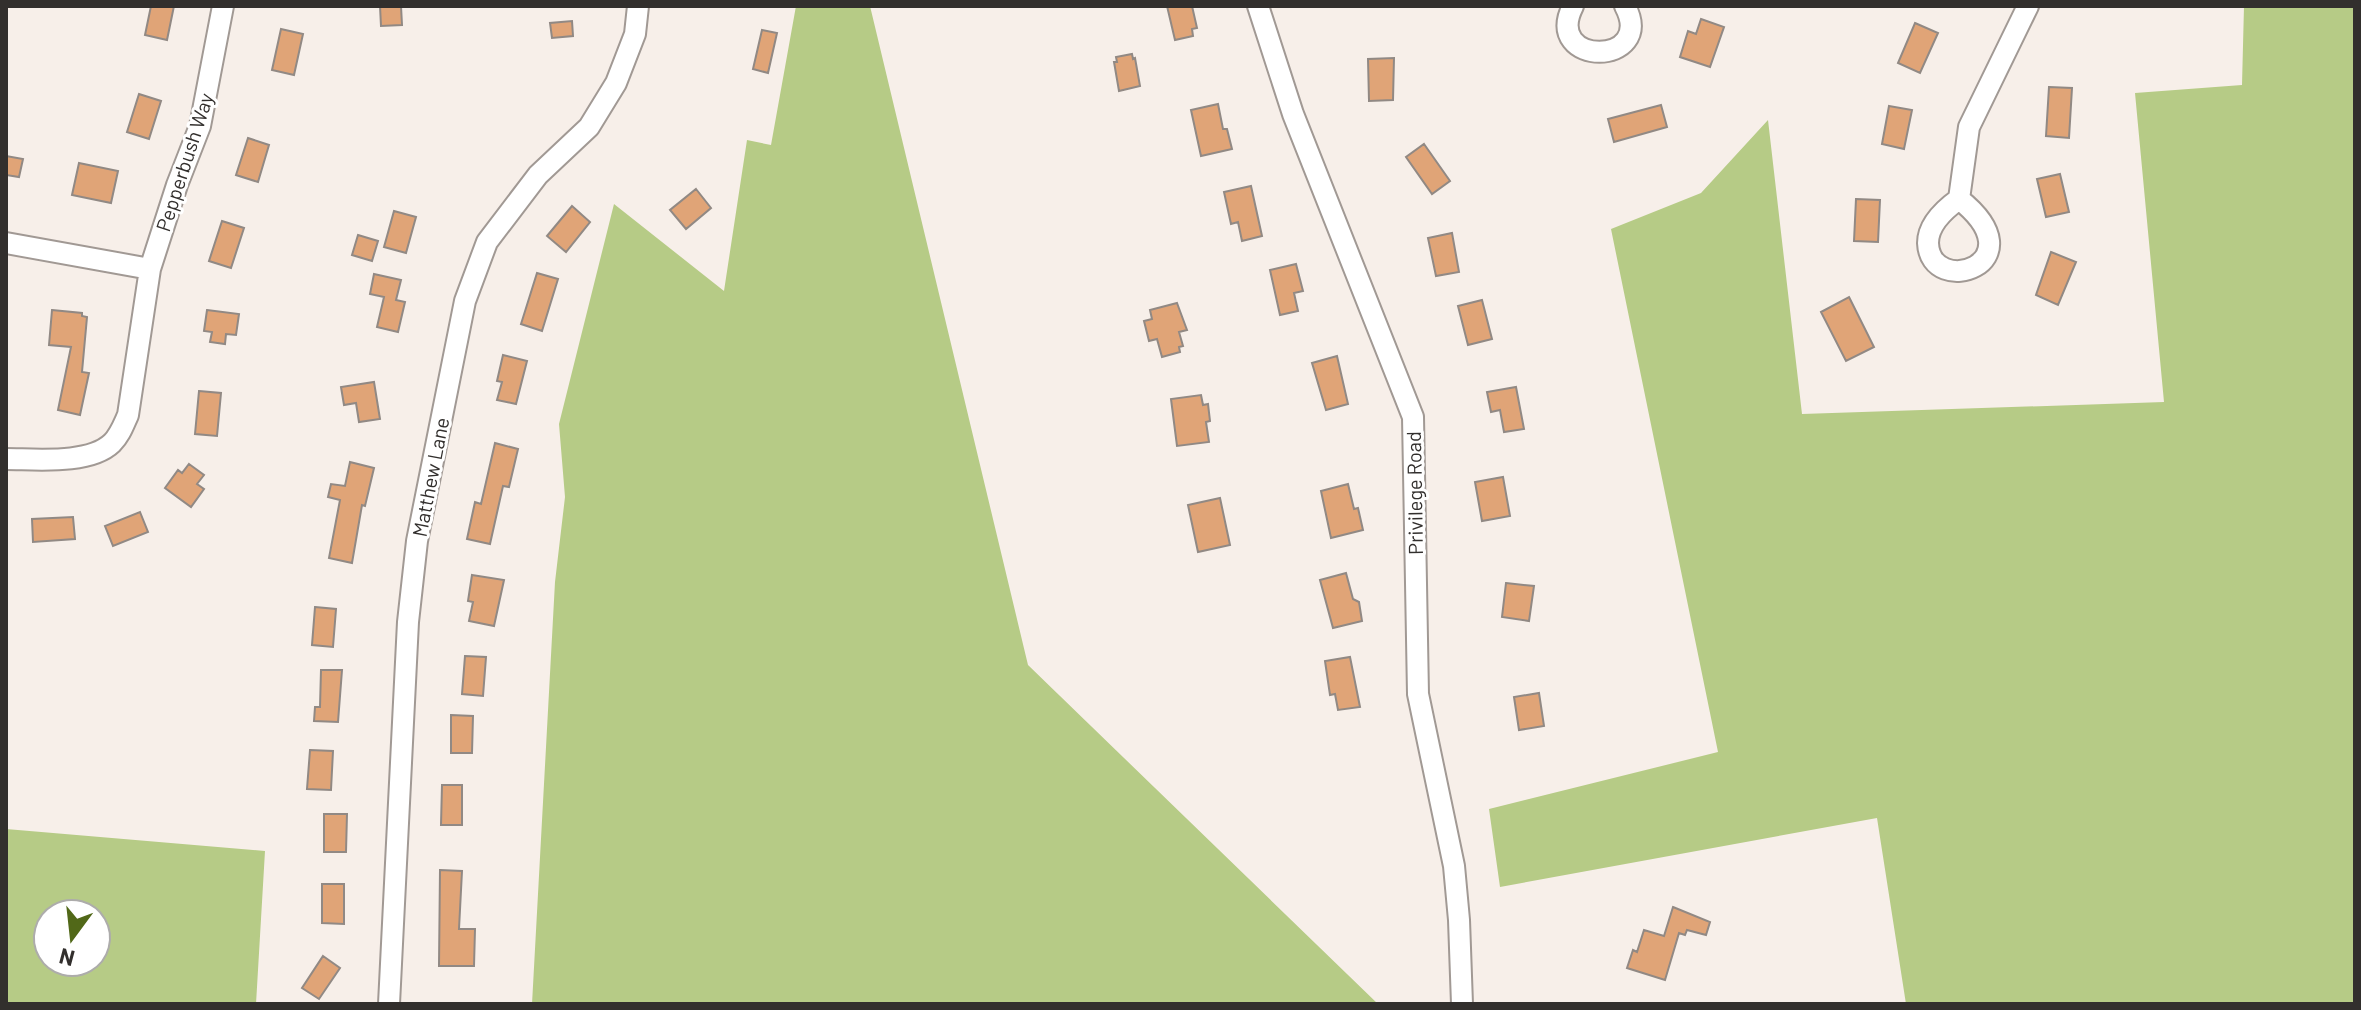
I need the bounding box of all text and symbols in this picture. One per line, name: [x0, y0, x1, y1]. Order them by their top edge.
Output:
street label: Pepperbush Way: [150, 90, 218, 234]
street label: Matthew Lane: [407, 415, 453, 539]
street label: Privilege Road: [1401, 431, 1427, 555]
north arrow: [32, 898, 112, 978]
text: N: [56, 944, 77, 973]

